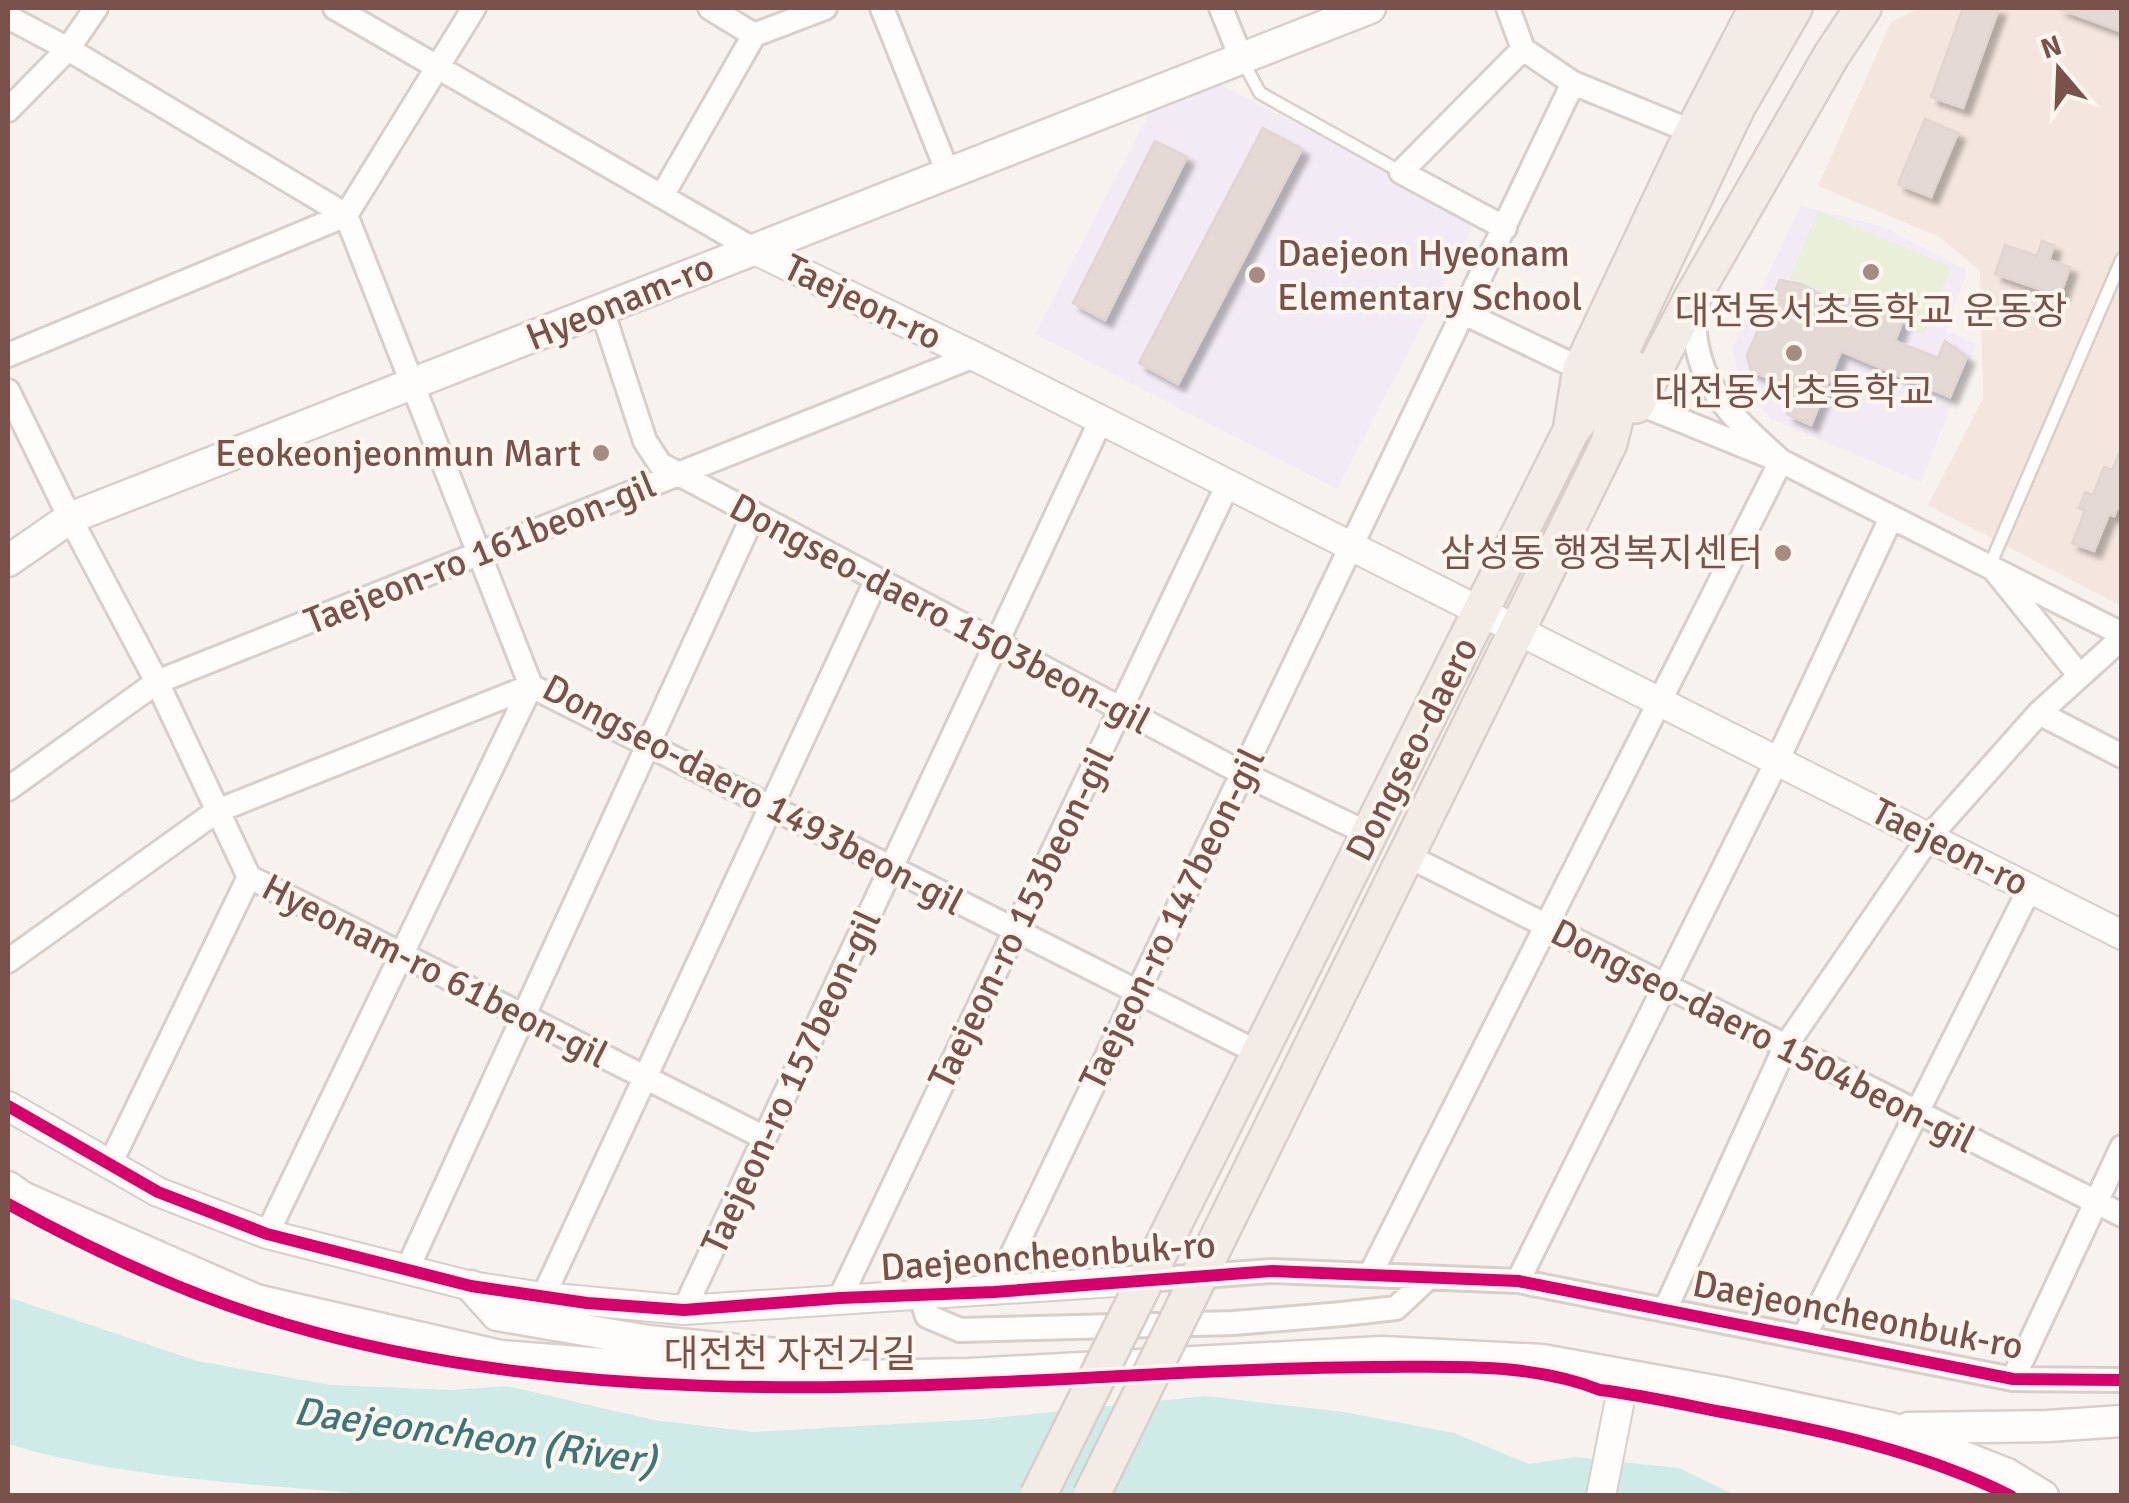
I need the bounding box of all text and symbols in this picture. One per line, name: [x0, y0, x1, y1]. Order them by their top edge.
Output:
north arrow: [2009, 20, 2109, 120]
text: N: [2036, 28, 2066, 67]
place label: Daejeon Hyeonam Elementary School: [1277, 230, 1582, 321]
street label: Hyeonam-ro: [519, 243, 721, 361]
street label: Taejeon-ro: [776, 244, 950, 360]
marker: 대전동서초등학교 운동장: [1860, 261, 1882, 283]
marker: Daejeon Hyeonam Elementary School: [1246, 264, 1268, 286]
place label: 대전동서초등학교 운동장: [1675, 288, 2067, 335]
marker: 대전동서초등학교: [1783, 342, 1805, 364]
place label: 대전동서초등학교: [1654, 369, 1934, 416]
place label: Eeokeonjeonmun Mart: [215, 430, 581, 477]
marker: Eeokeonjeonmun Mart: [590, 442, 612, 464]
street label: Taejeon-ro 161beon-gil: [298, 461, 662, 645]
street label: Dongseo-daero 1503beon-gil: [722, 483, 1158, 745]
place label: 삼성동 행정복지센터: [1440, 530, 1763, 577]
marker: 삼성동 행정복지센터: [1772, 542, 1794, 564]
street label: Dongseo-daero: [1335, 629, 1489, 869]
street label: Dongseo-daero 1493beon-gil: [535, 664, 971, 926]
street label: Taejeon-ro 153beon-gil: [918, 739, 1124, 1097]
street label: Taejeon-ro 147beon-gil: [1069, 740, 1275, 1098]
street label: Taejeon-ro: [1863, 787, 2037, 907]
street label: Hyeonam-ro 61beon-gil: [254, 863, 616, 1079]
street label: Taejeon-ro 157beon-gil: [691, 902, 891, 1262]
street label: Dongseo-daero 1504beon-gil: [1543, 908, 1983, 1164]
street label: Daejeoncheonbuk-ro: [879, 1221, 1217, 1291]
street label: Daejeoncheonbuk-ro: [1689, 1260, 2027, 1370]
street label: 대전천 자전거길: [663, 1331, 917, 1378]
water label: Daejeoncheon (River): [291, 1386, 661, 1486]

